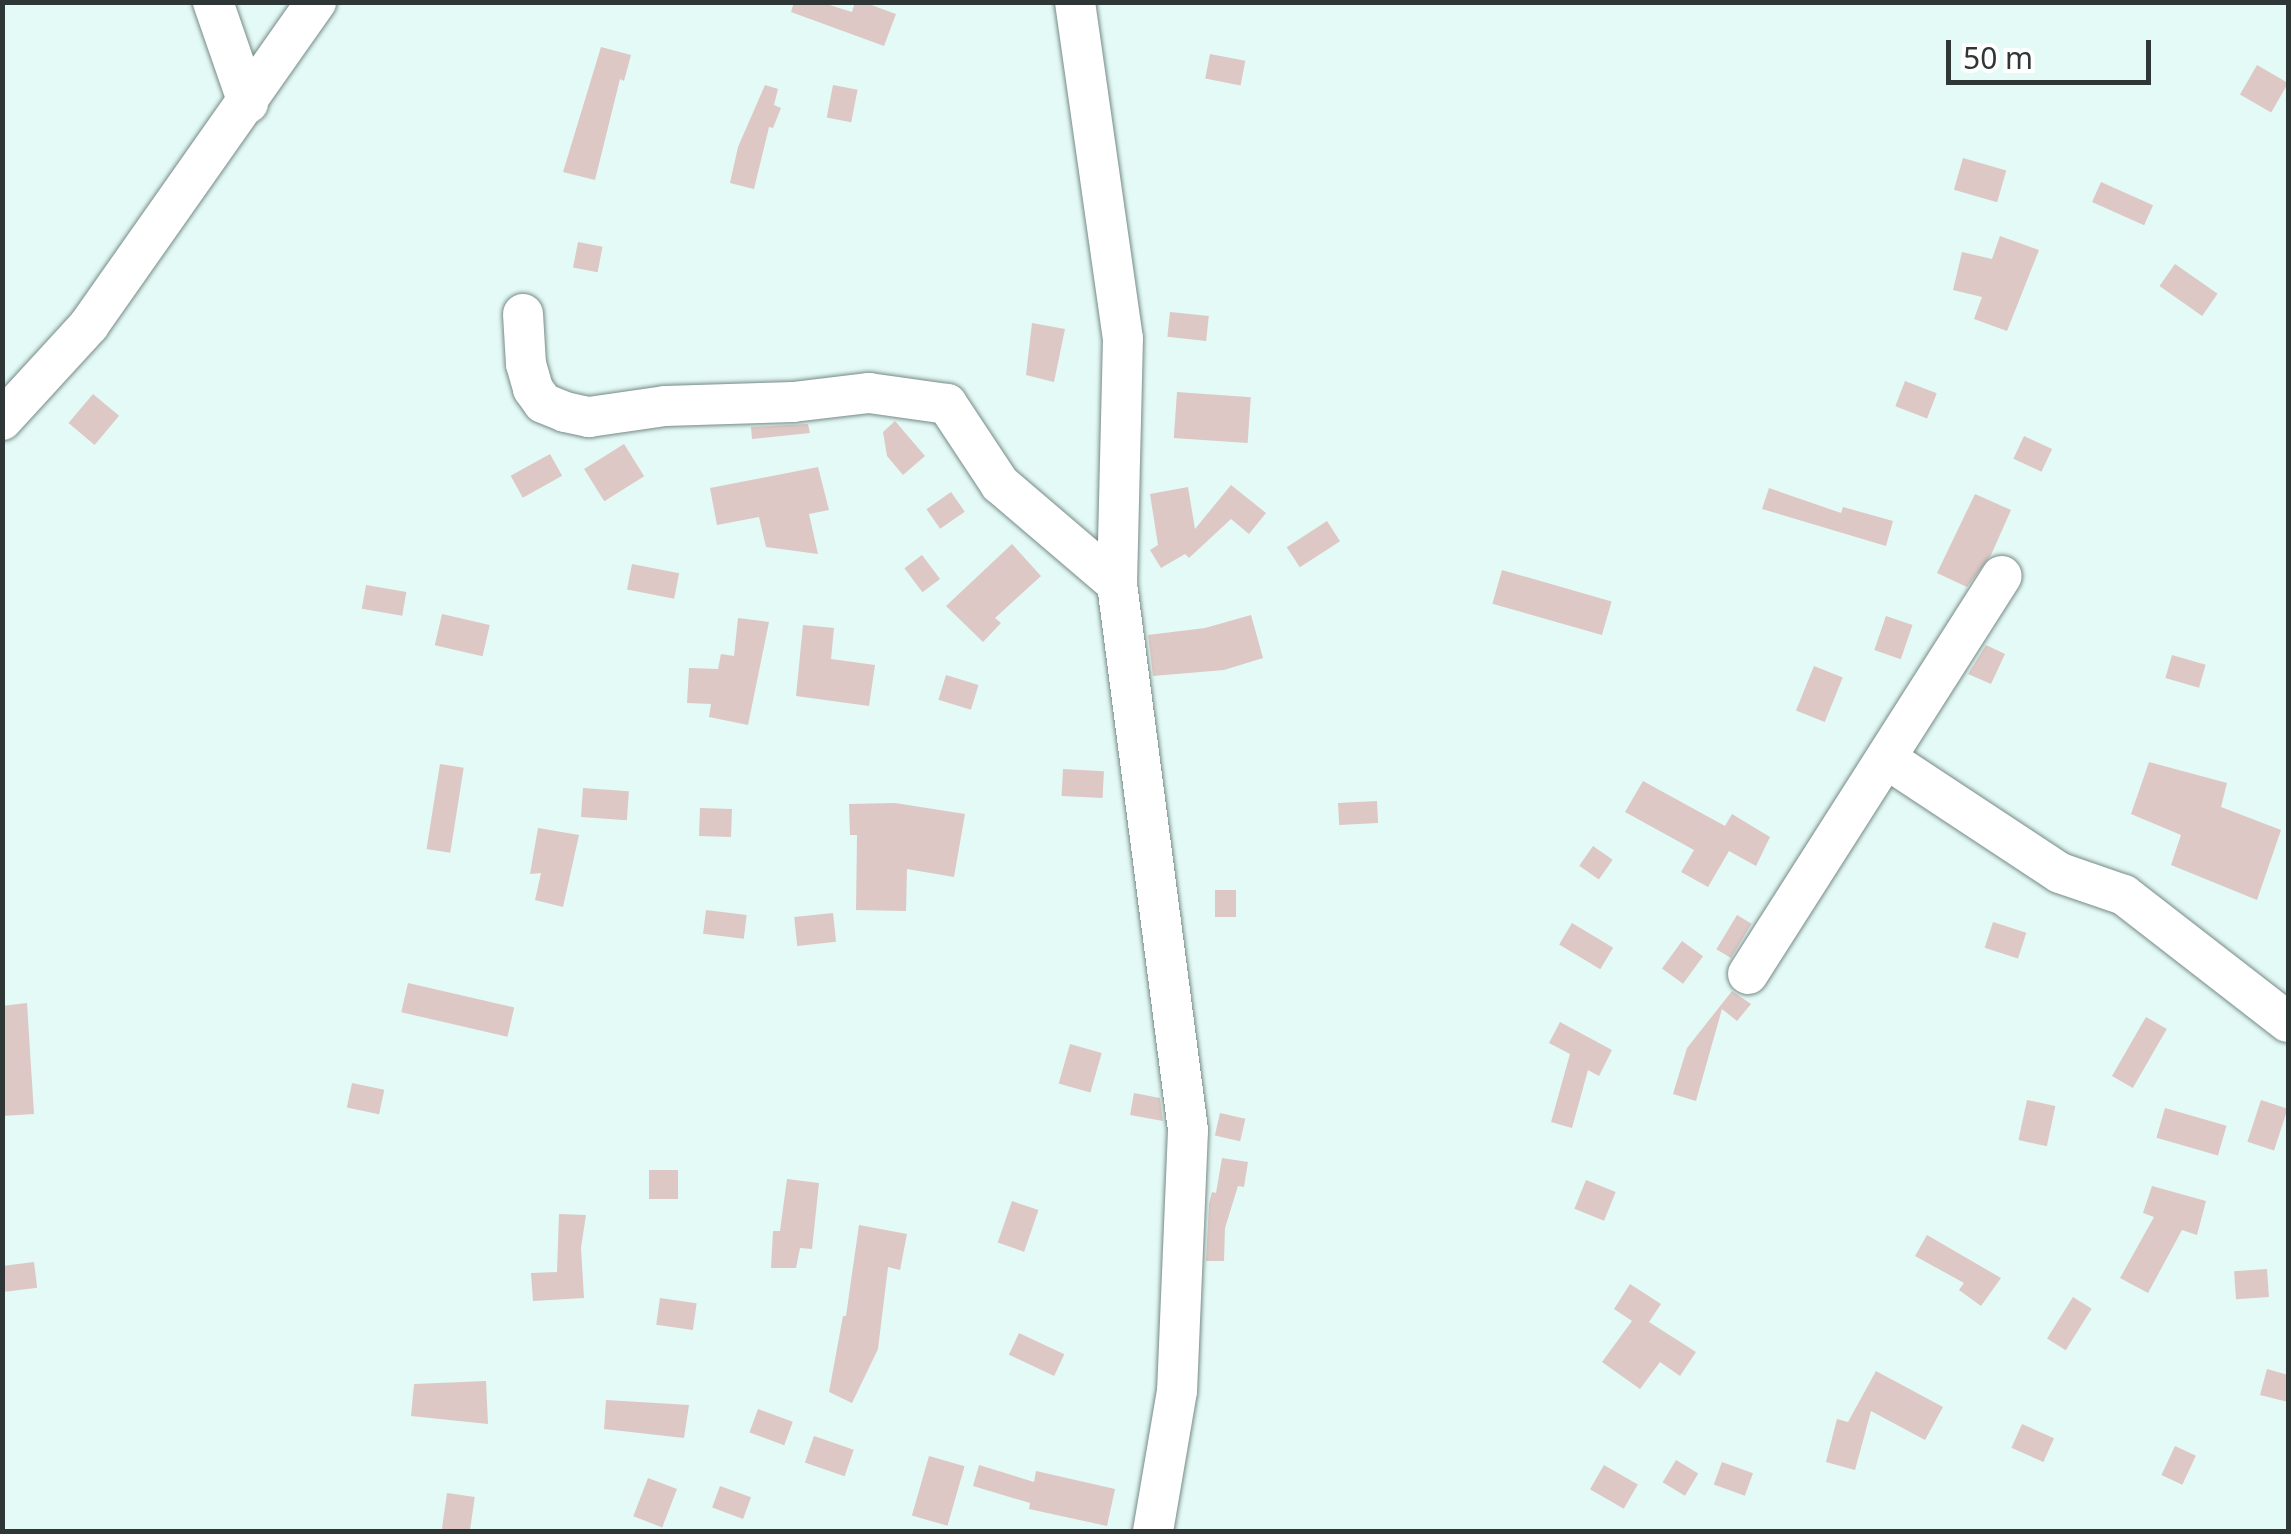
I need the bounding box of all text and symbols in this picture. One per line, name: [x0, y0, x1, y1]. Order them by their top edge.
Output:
scale bar: [1951, 20, 2156, 82]
text: 50 m: [1963, 37, 2033, 78]

